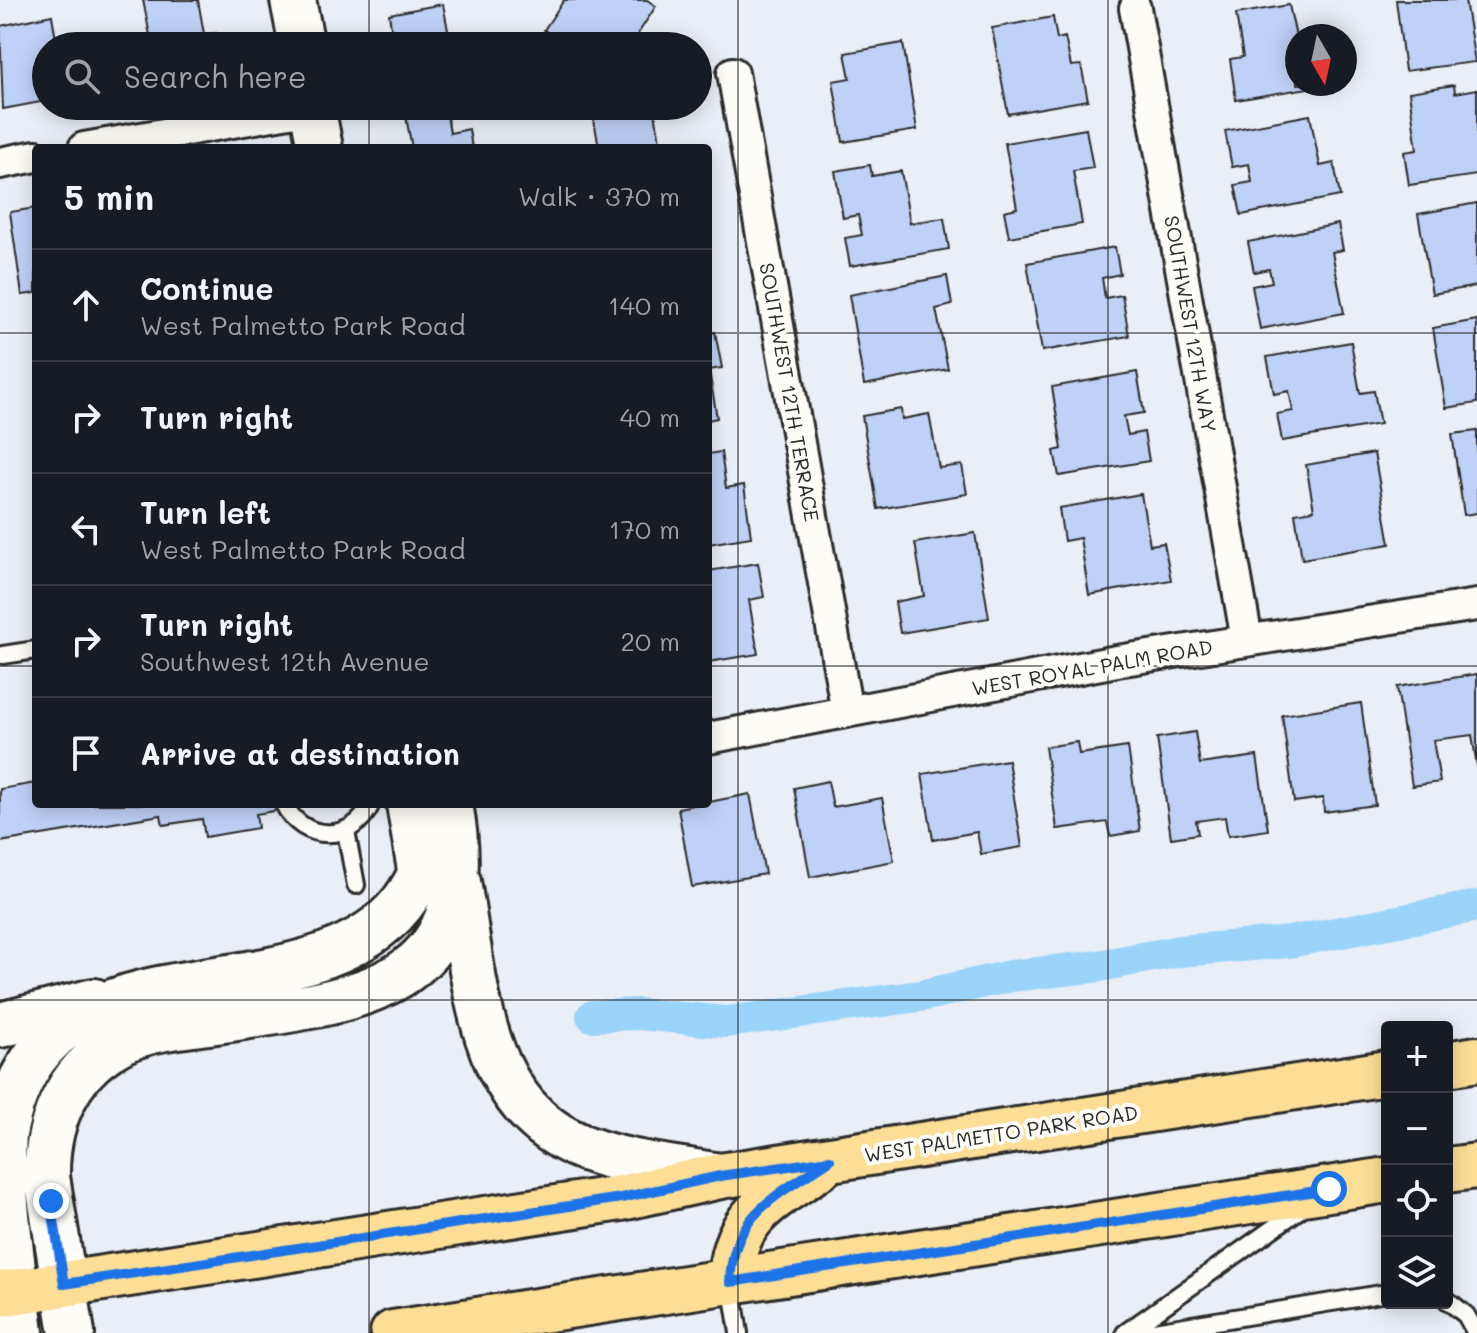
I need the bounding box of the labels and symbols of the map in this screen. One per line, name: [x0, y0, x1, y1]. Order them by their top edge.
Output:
north arrow: [1285, 24, 1357, 96]
street label: SOUTHWEST 12TH WAY: [1159, 213, 1223, 435]
street label: SOUTHWEST 12TH TERRACE: [754, 261, 826, 523]
street label: WEST ROYAL PALM ROAD: [970, 633, 1214, 701]
street label: WEST PALMETTO PARK ROAD: [862, 1099, 1140, 1167]
route start: [1311, 1171, 1347, 1207]
route end: [33, 1183, 69, 1219]

